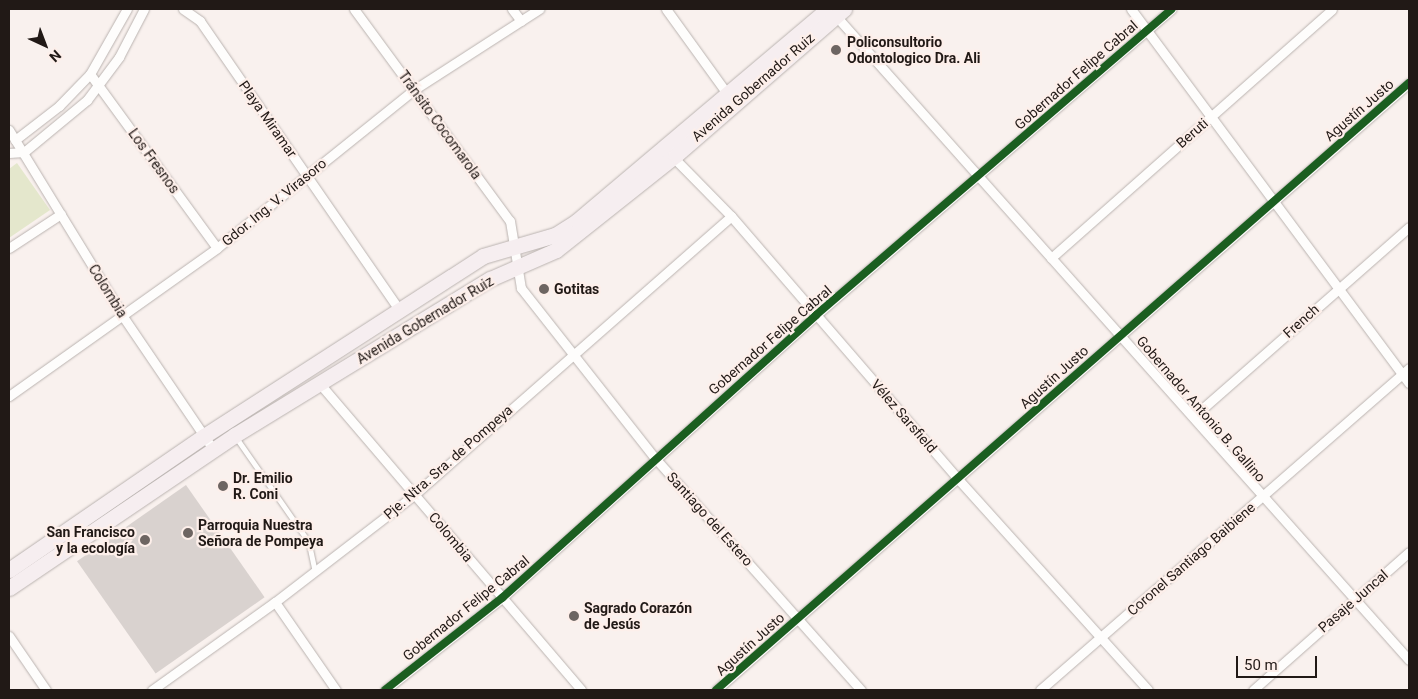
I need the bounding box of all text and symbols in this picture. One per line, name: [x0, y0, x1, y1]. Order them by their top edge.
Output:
street label: Gobernador Felipe Cabral: [1011, 17, 1141, 133]
north arrow: [20, 20, 70, 70]
street label: Avenida Gobernador Ruiz: [688, 29, 818, 145]
place label: Policonsultorio Odontologico Dra. Ali: [847, 34, 981, 66]
marker: Policonsultorio Odontologico Dra. Ali: [829, 43, 843, 57]
text: N: [46, 47, 64, 65]
street label: Tránsito Cocomarola: [395, 67, 485, 183]
street label: Agustín Justo: [1321, 75, 1397, 145]
street label: Playa Miramar: [235, 77, 301, 161]
street label: Beruti: [1173, 115, 1211, 151]
street label: Los Fresnos: [125, 125, 183, 197]
street label: Gdor. Ing. V. Virasoro: [218, 155, 330, 249]
street label: Colombia: [85, 261, 131, 321]
street label: Avenida Gobernador Ruiz: [354, 272, 496, 368]
place label: Gotitas: [554, 281, 599, 297]
street label: Gobernador Felipe Cabral: [705, 282, 835, 398]
marker: Gotitas: [538, 283, 550, 295]
street label: French: [1280, 301, 1322, 341]
street label: Gobernador Antonio B. Gallino: [1133, 333, 1269, 485]
street label: Agustín Justo: [1016, 342, 1092, 412]
street label: Vélez Sarsfield: [868, 376, 940, 456]
street label: Pje. Ntra. Sra. de Pompeya: [380, 401, 516, 523]
street label: Santiago del Estero: [663, 469, 757, 569]
place label: Dr. Emilio R. Coni: [233, 470, 293, 502]
marker: Dr. Emilio R. Coni: [217, 480, 229, 492]
street label: Coronel Santiago Baibiene: [1124, 499, 1258, 619]
street label: Colombia: [425, 509, 477, 565]
place label: Parroquia Nuestra Señora de Pompeya: [198, 517, 323, 550]
place label: San Francisco y la ecología: [46, 524, 135, 556]
marker: Parroquia Nuestra Señora de Pompeya: [182, 527, 194, 539]
marker: San Francisco y la ecología: [139, 534, 151, 546]
street label: Gobernador Felipe Cabral: [399, 552, 533, 664]
street label: Pasaje Juncal: [1315, 566, 1391, 636]
place label: Sagrado Corazón de Jesús: [584, 600, 692, 632]
street label: Agustín Justo: [712, 609, 788, 679]
marker: Sagrado Corazón de Jesús: [568, 610, 580, 622]
scale bar: [1238, 646, 1319, 678]
text: 50 m: [1244, 656, 1278, 674]

